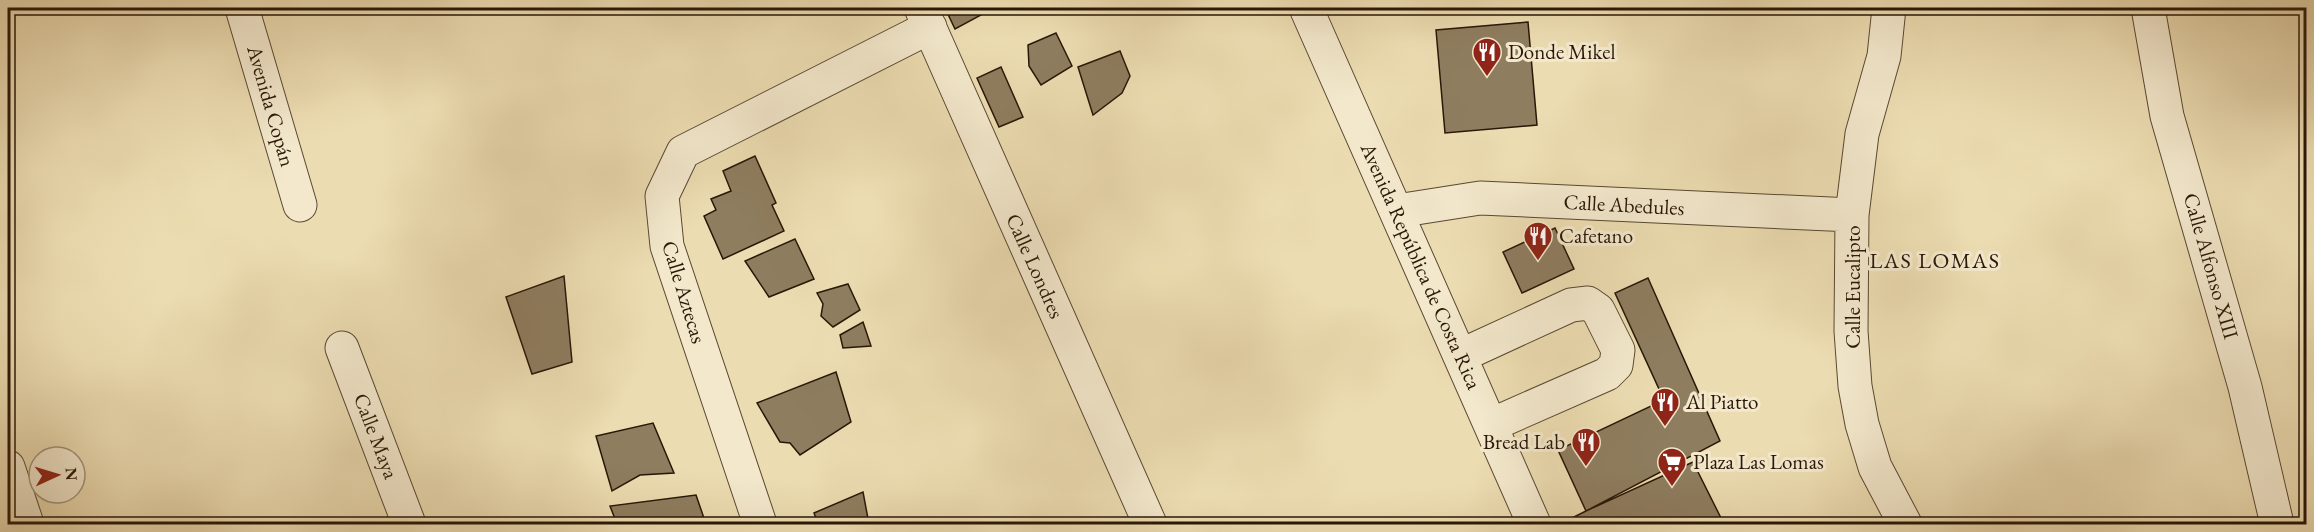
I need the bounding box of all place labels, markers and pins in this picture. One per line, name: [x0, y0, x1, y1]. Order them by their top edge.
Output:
restaurant icon: Donde Mikel: [1471, 36, 1503, 78]
place label: Donde Mikel: [1508, 38, 1615, 65]
restaurant icon: Cafetano: [1522, 220, 1554, 262]
place label: Cafetano: [1559, 222, 1633, 249]
restaurant icon: Al Piatto: [1649, 386, 1681, 428]
place label: Al Piatto: [1685, 388, 1758, 415]
restaurant icon: Bread Lab: [1570, 426, 1602, 468]
place label: Bread Lab: [1483, 428, 1565, 455]
supermarket icon: Plaza Las Lomas: [1656, 446, 1688, 488]
place label: Plaza Las Lomas: [1693, 448, 1824, 475]

